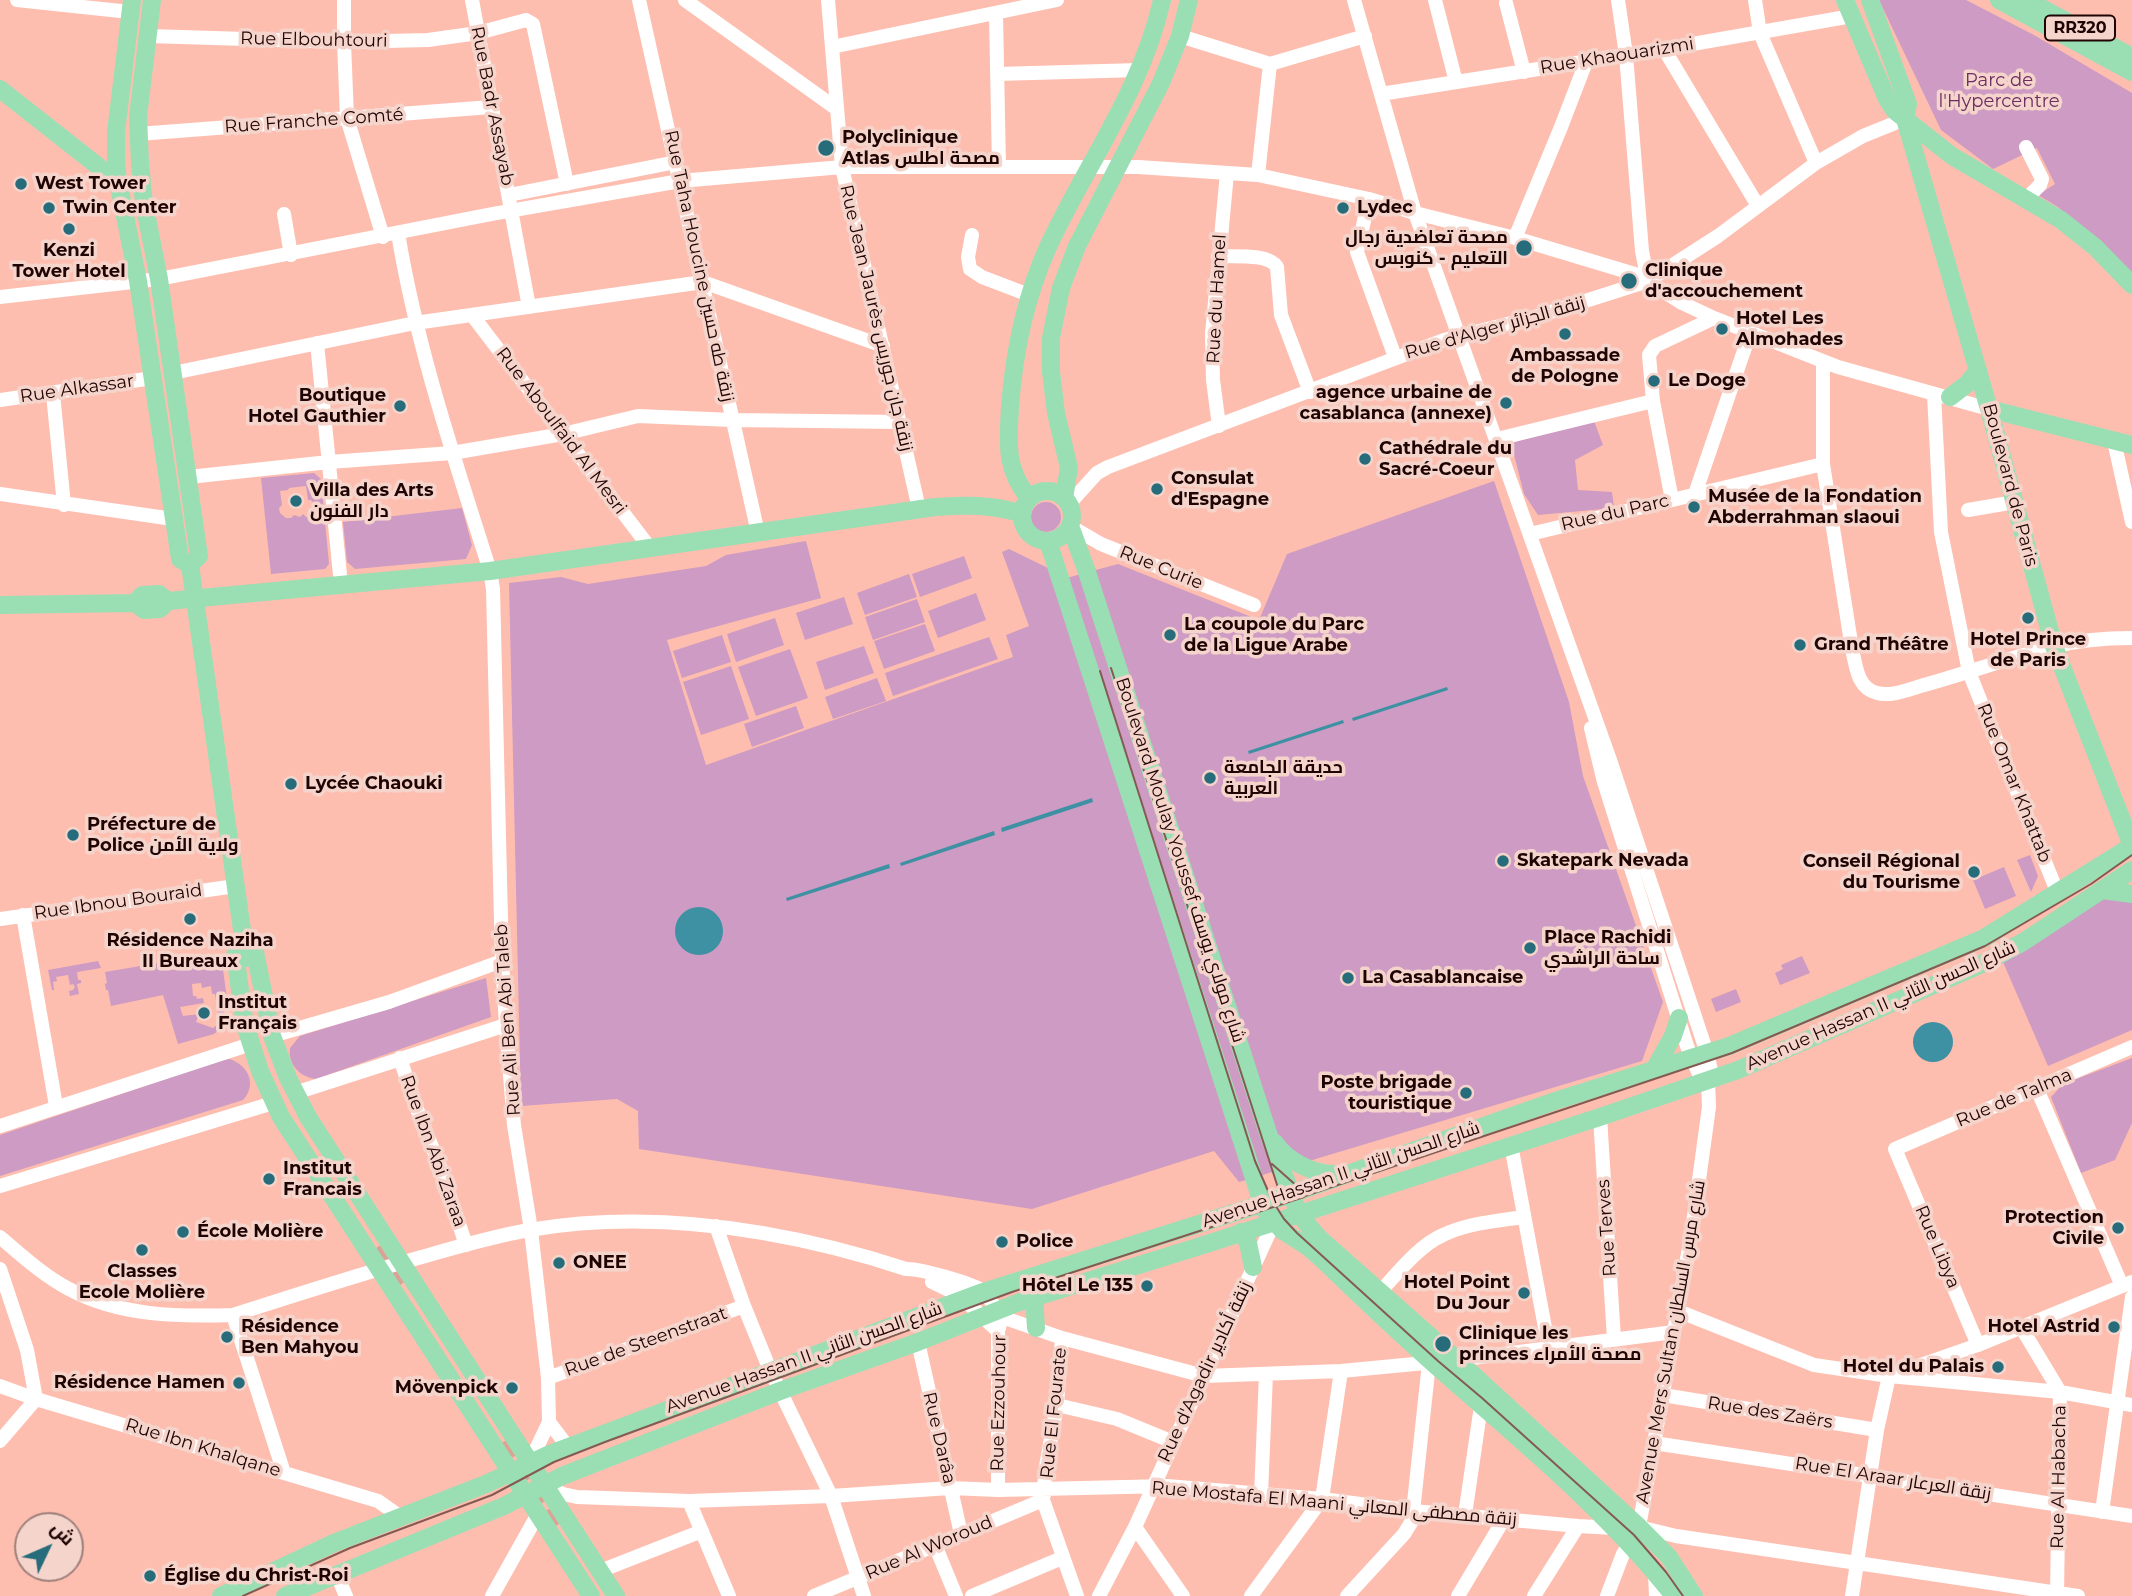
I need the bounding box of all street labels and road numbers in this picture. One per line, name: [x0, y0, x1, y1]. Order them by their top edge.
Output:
road number: RR320: [2045, 16, 2115, 40]
street label: Rue Badr Assayab: [466, 24, 518, 188]
street label: Rue Elbouhtouri: [240, 28, 388, 52]
street label: Rue Khaouarizmi: [1539, 33, 1695, 79]
street label: Rue Franche Comté: [224, 104, 404, 138]
street label: Rue Taha Houcine زنقة طه حسين: [660, 128, 738, 404]
street label: Rue Jean Jaurès زنقة جان جوريس: [835, 183, 917, 453]
street label: Rue du Hamel: [1203, 234, 1231, 364]
street label: Rue d'Alger زنقة الجزائر: [1403, 292, 1587, 364]
street label: Rue Aboulfaid Al Mesri: [491, 343, 631, 519]
street label: Rue Alkassar: [19, 370, 135, 408]
street label: Boulevard de Paris: [1978, 401, 2042, 569]
street label: Rue du Parc: [1559, 490, 1671, 536]
street label: Rue Curie: [1116, 541, 1206, 595]
street label: Boulevard Moulay Youssef شارع مولاي يوسف: [1111, 675, 1249, 1045]
street label: Rue Omar Khattab: [1972, 700, 2056, 866]
street label: Rue Ibnou Bouraid: [32, 879, 204, 925]
street label: Rue Ali Ben Abi Taleb: [491, 923, 525, 1117]
street label: Avenue Hassan II شارع الحسن الثاني: [1743, 937, 2019, 1075]
street label: Rue de Talma: [1953, 1064, 2075, 1132]
street label: Rue Ibn Abi Zaraa: [395, 1072, 471, 1230]
street label: Avenue Hassan II شارع الحسن الثاني: [1199, 1117, 1483, 1233]
street label: Avenue Mers Sultan شارع مرس السلطان: [1632, 1178, 1710, 1506]
street label: Rue Terves: [1593, 1179, 1621, 1277]
street label: Rue Libya: [1910, 1202, 1964, 1292]
street label: Rue d'Agadir زنقة أكادير: [1154, 1278, 1256, 1466]
street label: Avenue Hassan II شارع الحسن الثاني: [663, 1298, 945, 1418]
street label: Rue de Steenstraat: [562, 1303, 730, 1381]
street label: Rue Ezzouhour: [987, 1334, 1011, 1472]
street label: Rue El Fourate: [1036, 1346, 1072, 1480]
street label: Rue Darâa: [918, 1390, 960, 1486]
street label: Rue des Zaërs: [1706, 1392, 1834, 1434]
street label: Rue Al Habacha: [2047, 1405, 2071, 1549]
street label: Rue Ibn Khalqane: [123, 1414, 283, 1482]
street label: Rue El Araar زنقة العرعار: [1793, 1453, 1993, 1505]
street label: Rue Mostafa El Maani زنقة مصطفى المعاني: [1150, 1477, 1518, 1531]
street label: Rue Al Woroud: [862, 1511, 996, 1585]

